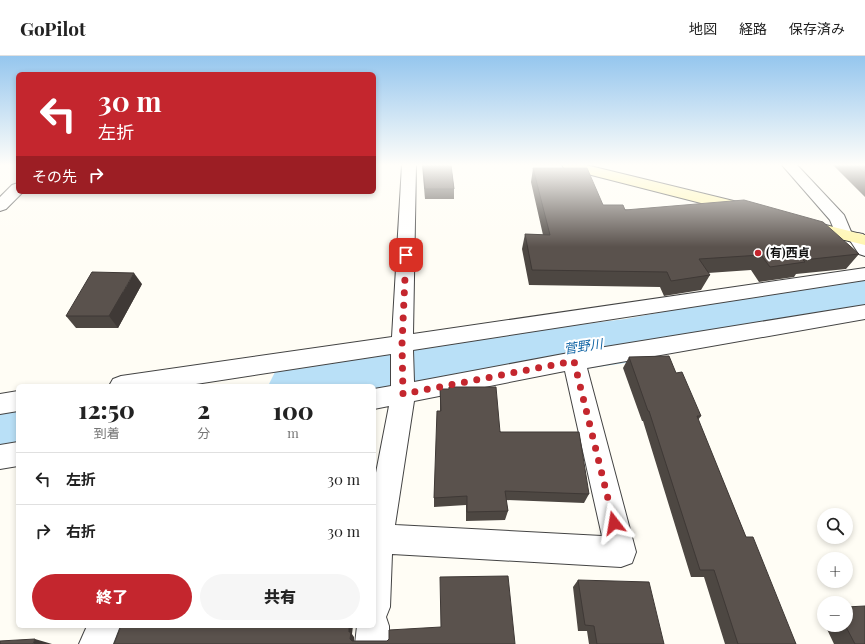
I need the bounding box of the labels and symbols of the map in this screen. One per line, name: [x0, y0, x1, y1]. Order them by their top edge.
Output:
pin: [389, 238, 423, 272]
place label: (有)西貞: [766, 244, 810, 260]
marker: (有)西貞: [753, 248, 763, 258]
water label: 菅野川: [562, 334, 605, 357]
position arrow: [593, 502, 635, 544]

